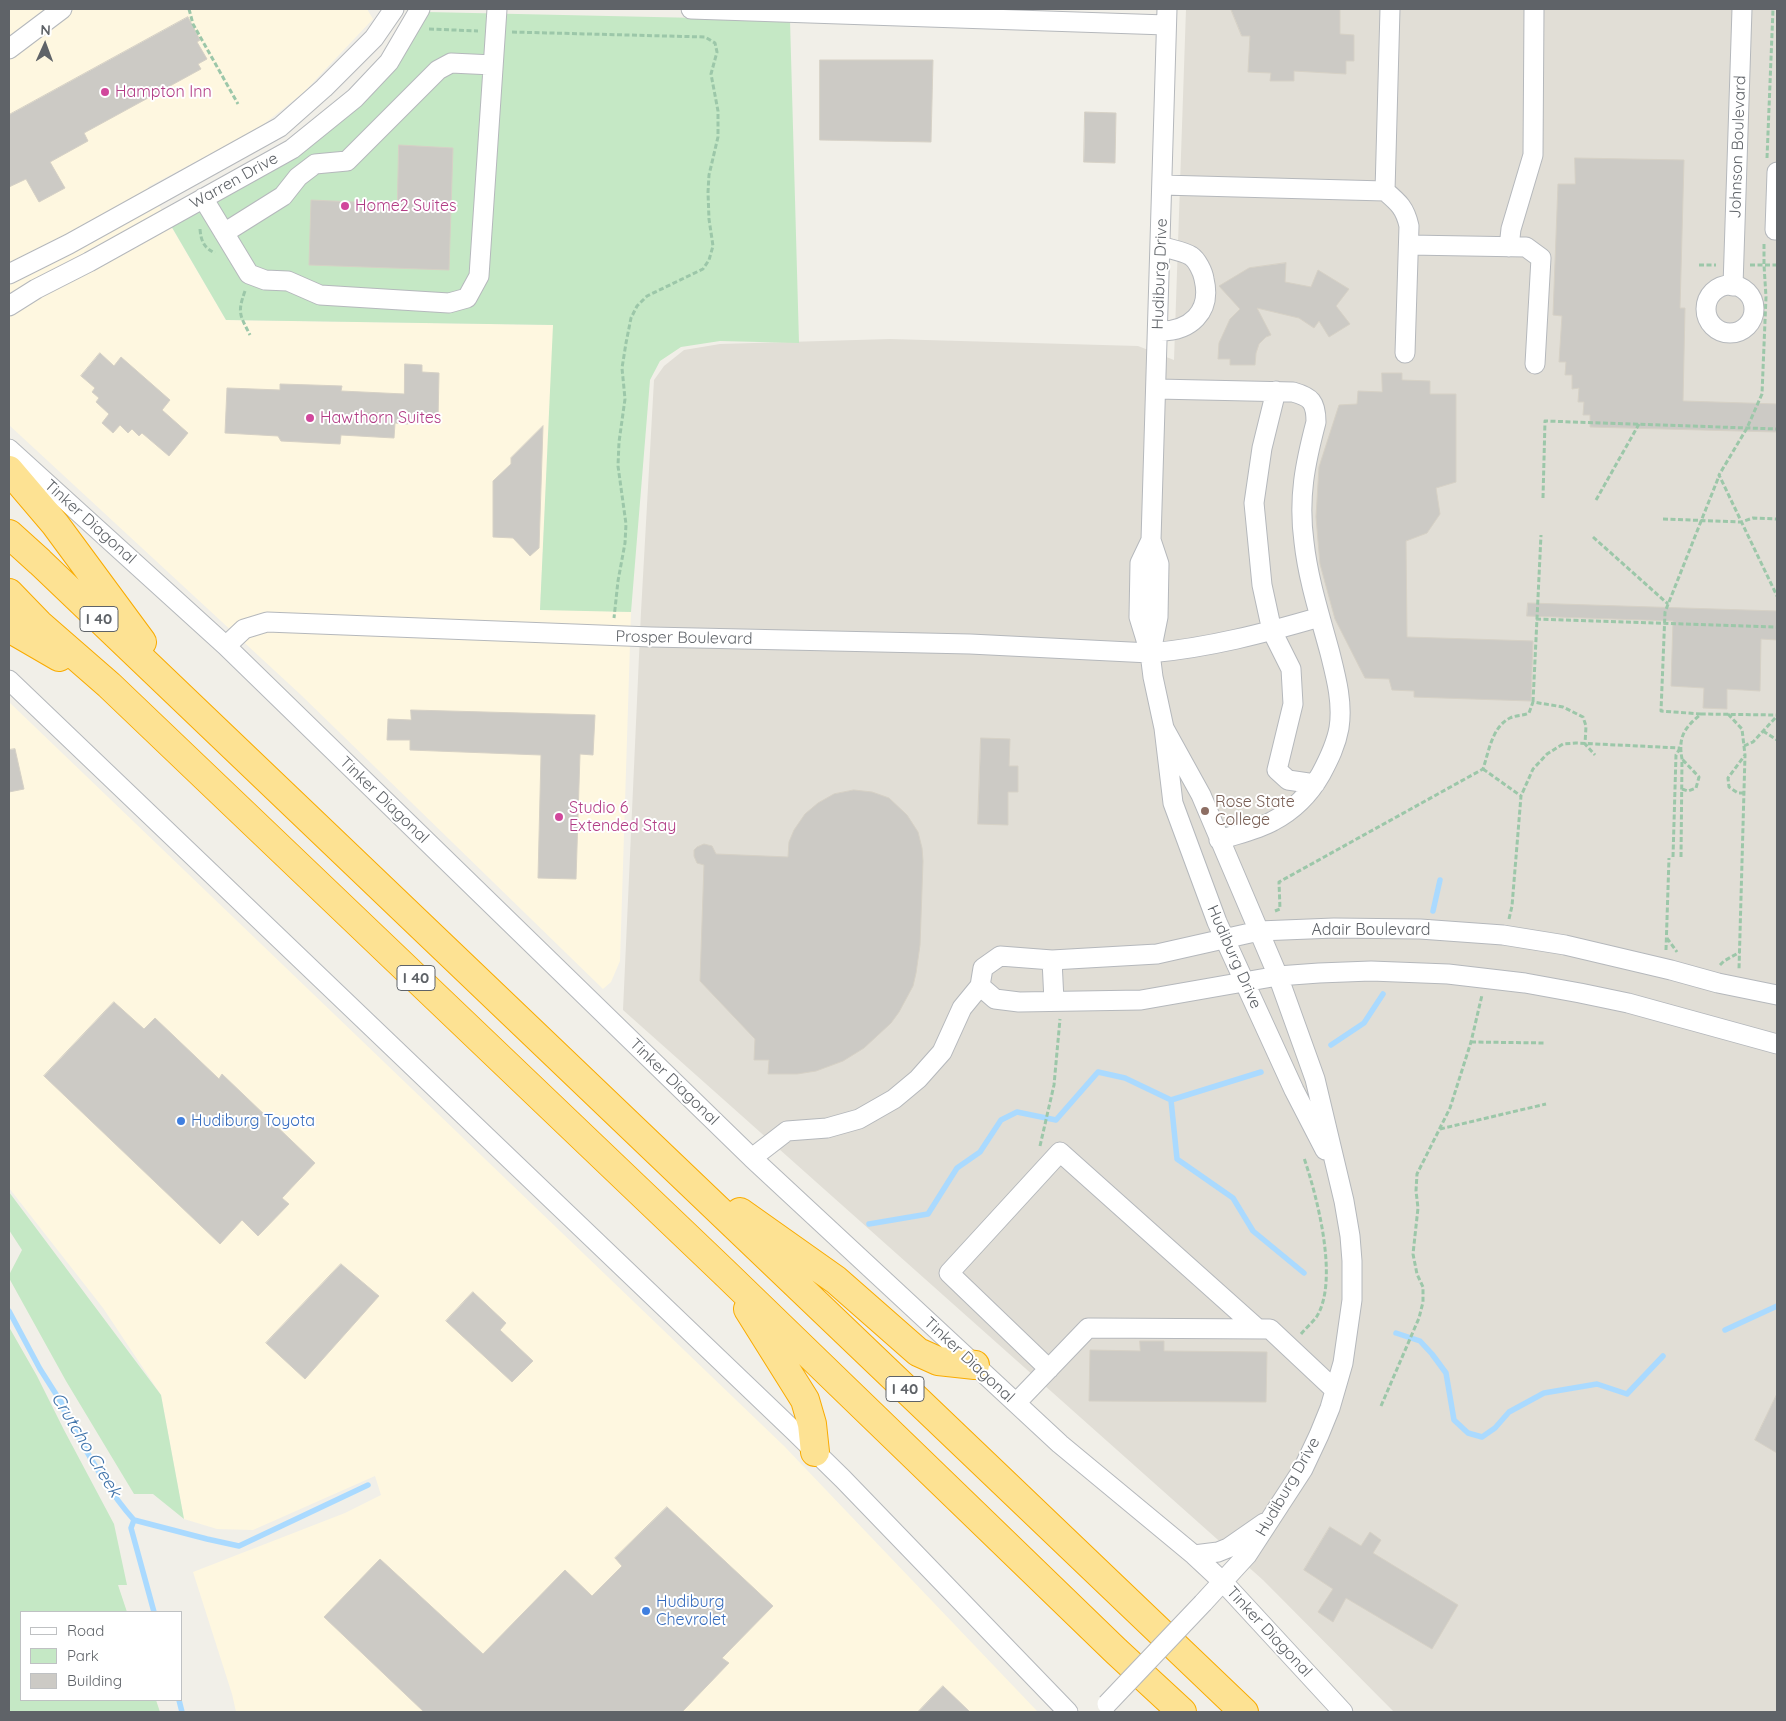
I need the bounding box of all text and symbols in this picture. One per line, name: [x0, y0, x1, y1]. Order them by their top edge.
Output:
north arrow: [20, 20, 70, 70]
text: N: [40, 21, 51, 39]
street label: Johnson Boulevard: [1726, 75, 1750, 219]
place label: Hampton Inn: [115, 82, 212, 102]
marker: Hampton Inn: [99, 86, 111, 98]
street label: Warren Drive: [186, 149, 282, 213]
place label: Home2 Suites: [355, 196, 456, 216]
marker: Home2 Suites: [339, 200, 351, 212]
street label: Hudiburg Drive: [1148, 218, 1172, 330]
place label: Hawthorn Suites: [320, 408, 441, 428]
marker: Hawthorn Suites: [304, 412, 316, 424]
street label: Tinker Diagonal: [40, 476, 140, 568]
road number: I 40: [80, 606, 118, 632]
street label: Prosper Boulevard: [615, 627, 753, 649]
street label: Tinker Diagonal: [335, 753, 433, 847]
place label: Rose State College: [1215, 792, 1295, 830]
place label: Studio 6 Extended Stay: [569, 798, 676, 836]
marker: Rose State College: [1199, 805, 1211, 817]
marker: Studio 6 Extended Stay: [553, 811, 565, 823]
street label: Hudiburg Drive: [1203, 902, 1265, 1012]
street label: Adair Boulevard: [1312, 920, 1430, 940]
road number: I 40: [397, 966, 435, 990]
street label: Tinker Diagonal: [625, 1035, 723, 1129]
place label: Hudiburg Toyota: [191, 1111, 315, 1131]
marker: Hudiburg Toyota: [175, 1115, 187, 1127]
street label: Tinker Diagonal: [920, 1313, 1018, 1407]
road number: I 40: [886, 1376, 924, 1402]
water label: Crutcho Creek: [46, 1389, 126, 1501]
street label: Hudiburg Drive: [1252, 1434, 1324, 1540]
street label: Tinker Diagonal: [1222, 1583, 1316, 1681]
place label: Hudiburg Chevrolet: [656, 1592, 726, 1630]
marker: Hudiburg Chevrolet: [640, 1605, 652, 1617]
legend: [20, 1611, 182, 1701]
text: Road: [67, 1621, 104, 1640]
text: Park: [67, 1646, 99, 1665]
text: Building: [67, 1671, 122, 1690]

